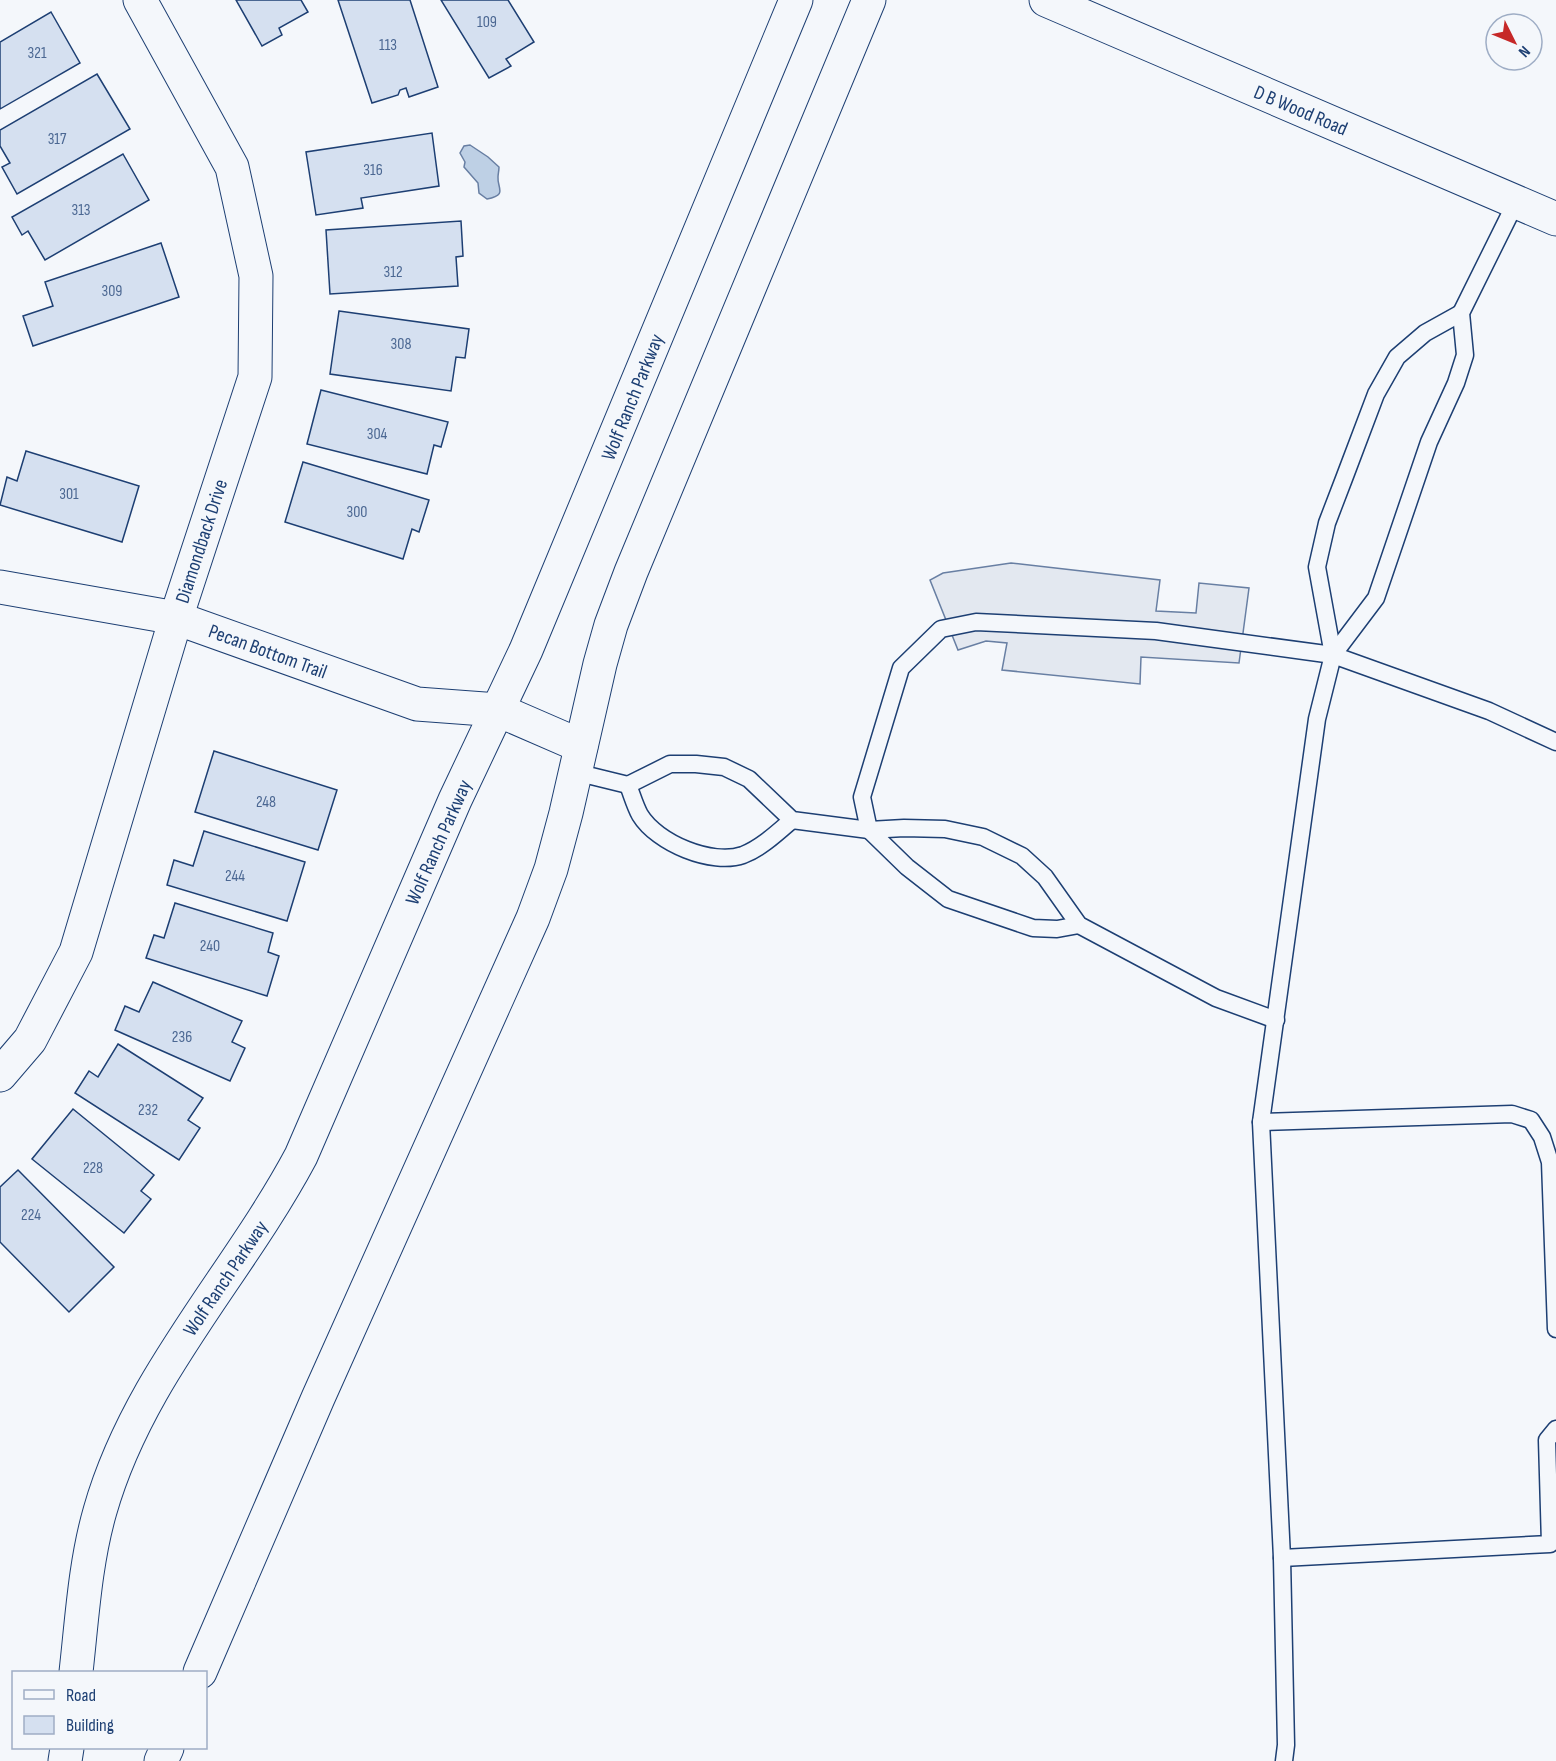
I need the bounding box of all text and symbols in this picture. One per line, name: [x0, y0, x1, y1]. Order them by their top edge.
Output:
north arrow: [1484, 12, 1544, 72]
house number: 109: [477, 13, 497, 32]
house number: 113: [379, 36, 397, 55]
text: N: [1514, 42, 1534, 61]
house number: 321: [28, 44, 47, 63]
street label: D B Wood Road: [1250, 80, 1351, 141]
house number: 317: [48, 130, 67, 149]
house number: 316: [363, 161, 383, 180]
house number: 313: [71, 201, 91, 220]
house number: 312: [383, 263, 403, 282]
house number: 309: [102, 282, 122, 301]
street label: Wolf Ranch Parkway: [597, 330, 669, 464]
house number: 308: [391, 335, 411, 354]
house number: 304: [367, 425, 388, 444]
street label: Diamondback Drive: [171, 476, 233, 606]
house number: 301: [59, 485, 79, 504]
house number: 300: [347, 503, 367, 522]
street label: Pecan Bottom Trail: [205, 619, 330, 684]
street label: Wolf Ranch Parkway: [401, 776, 477, 909]
house number: 248: [256, 793, 276, 812]
house number: 244: [225, 867, 245, 886]
house number: 240: [200, 937, 220, 956]
house number: 236: [172, 1028, 192, 1047]
house number: 232: [138, 1101, 158, 1120]
house number: 228: [83, 1159, 103, 1178]
house number: 224: [21, 1206, 41, 1225]
street label: Wolf Ranch Parkway: [178, 1216, 273, 1341]
legend: [12, 1671, 207, 1749]
text: Road: [66, 1685, 96, 1706]
text: Building: [66, 1715, 114, 1736]

